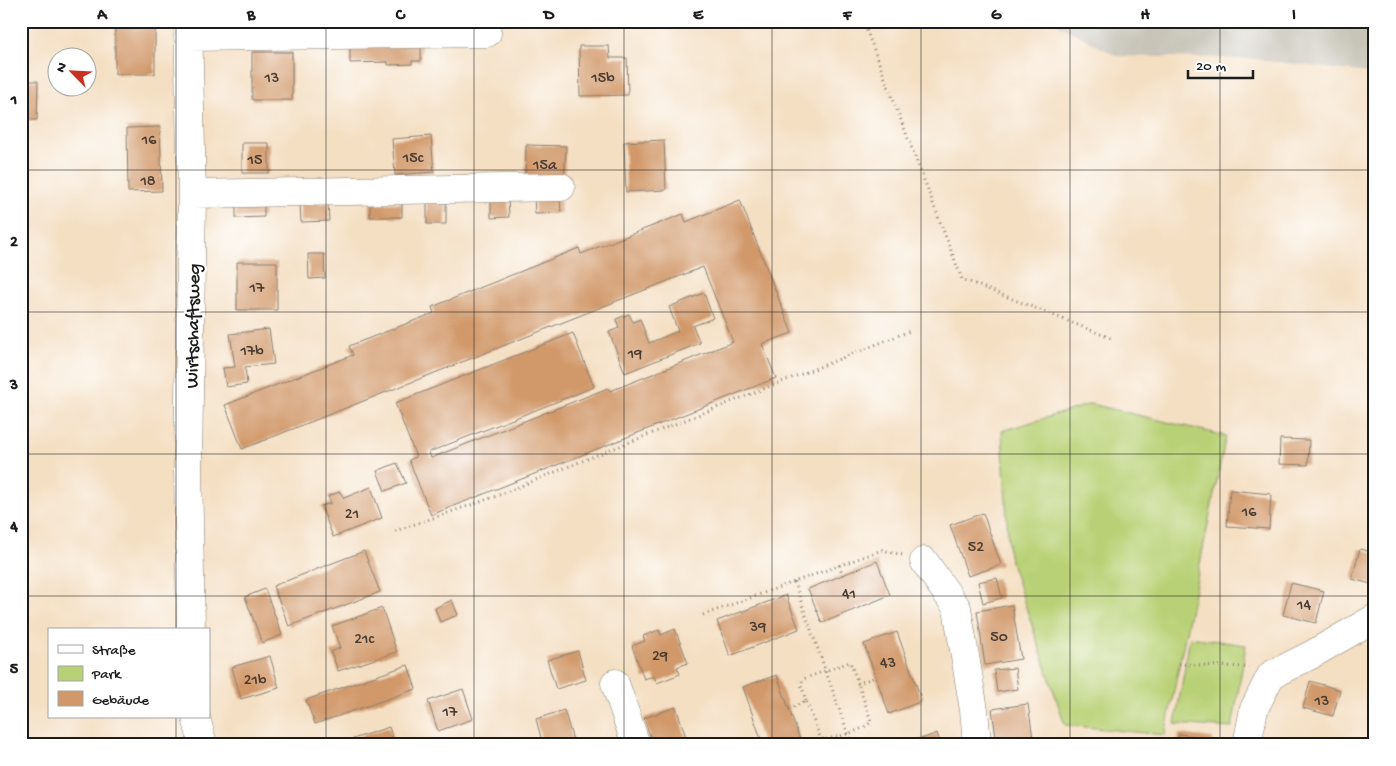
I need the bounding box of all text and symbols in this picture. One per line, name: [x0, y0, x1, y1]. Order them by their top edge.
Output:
text: A: [96, 7, 108, 26]
text: B: [246, 7, 256, 26]
text: C: [395, 7, 406, 26]
text: D: [542, 7, 555, 26]
text: E: [693, 7, 704, 26]
text: F: [842, 7, 853, 26]
text: G: [991, 7, 1002, 26]
text: H: [1140, 7, 1150, 26]
text: I: [1292, 7, 1296, 26]
north arrow: [48, 48, 98, 98]
scale bar: [1188, 48, 1254, 80]
text: 20 m: [1196, 58, 1226, 76]
text: N: [53, 60, 72, 75]
house number: 13: [264, 70, 279, 89]
house number: 15b: [590, 70, 615, 89]
text: 1: [10, 92, 17, 111]
house number: 16: [141, 132, 157, 151]
house number: 15c: [402, 150, 424, 169]
house number: 15: [247, 152, 262, 171]
house number: 15a: [532, 157, 558, 176]
house number: 18: [139, 173, 156, 192]
text: 2: [10, 234, 18, 253]
street label: Wirtschaftsweg: [182, 263, 207, 389]
house number: 17: [249, 280, 265, 299]
house number: 17b: [239, 343, 264, 362]
house number: 19: [627, 346, 642, 365]
text: 3: [9, 377, 18, 396]
house number: 16: [1241, 504, 1257, 523]
house number: 21: [345, 506, 359, 525]
text: 4: [9, 519, 18, 538]
house number: 52: [968, 539, 984, 558]
house number: 41: [842, 586, 856, 605]
house number: 14: [1296, 597, 1311, 616]
house number: 39: [749, 619, 766, 638]
legend: [48, 628, 210, 718]
house number: 50: [990, 629, 1008, 648]
house number: 21c: [354, 631, 374, 650]
text: Straße: [92, 642, 136, 660]
house number: 29: [652, 648, 668, 667]
house number: 43: [880, 655, 896, 674]
text: 5: [10, 661, 19, 680]
text: Park: [91, 666, 122, 684]
house number: 21b: [244, 672, 267, 691]
text: Gebäude: [92, 692, 149, 710]
house number: 13: [1314, 693, 1329, 712]
house number: 17: [442, 704, 458, 723]

